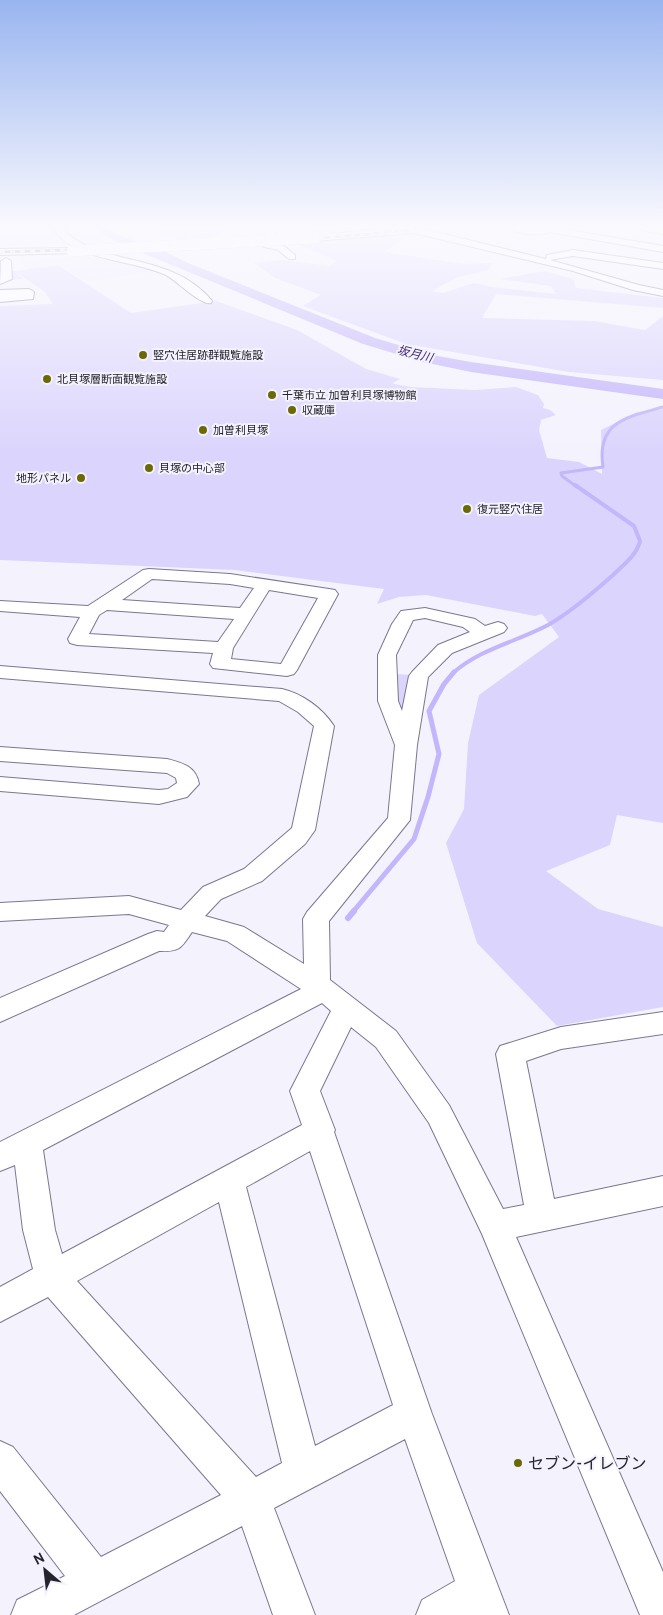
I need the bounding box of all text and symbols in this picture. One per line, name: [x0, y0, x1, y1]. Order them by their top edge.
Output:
water label: 坂月川: [395, 343, 436, 368]
marker: 竪穴住居跡群観覧施設: [137, 349, 149, 361]
place label: 竪穴住居跡群観覧施設: [153, 349, 263, 363]
marker: 北貝塚層断面観覧施設: [41, 373, 53, 385]
place label: 北貝塚層断面観覧施設: [57, 373, 167, 387]
marker: 千葉市立 加曽利貝塚博物館: [266, 389, 278, 401]
place label: 千葉市立 加曽利貝塚博物館: [282, 389, 417, 403]
marker: 収蔵庫: [286, 404, 298, 416]
place label: 収蔵庫: [302, 404, 335, 418]
marker: 加曽利貝塚: [197, 424, 209, 436]
place label: 加曽利貝塚: [213, 424, 268, 438]
marker: 貝塚の中心部: [143, 462, 155, 474]
place label: 貝塚の中心部: [159, 462, 225, 476]
place label: 地形パネル: [16, 472, 71, 486]
marker: 地形パネル: [75, 472, 87, 484]
marker: 復元竪穴住居: [461, 503, 473, 515]
place label: 復元竪穴住居: [477, 503, 543, 517]
place label: セブン-イレブン: [528, 1455, 646, 1475]
marker: セブン-イレブン: [512, 1457, 524, 1469]
north arrow: [20, 1545, 70, 1595]
text: N: [31, 1550, 48, 1570]

